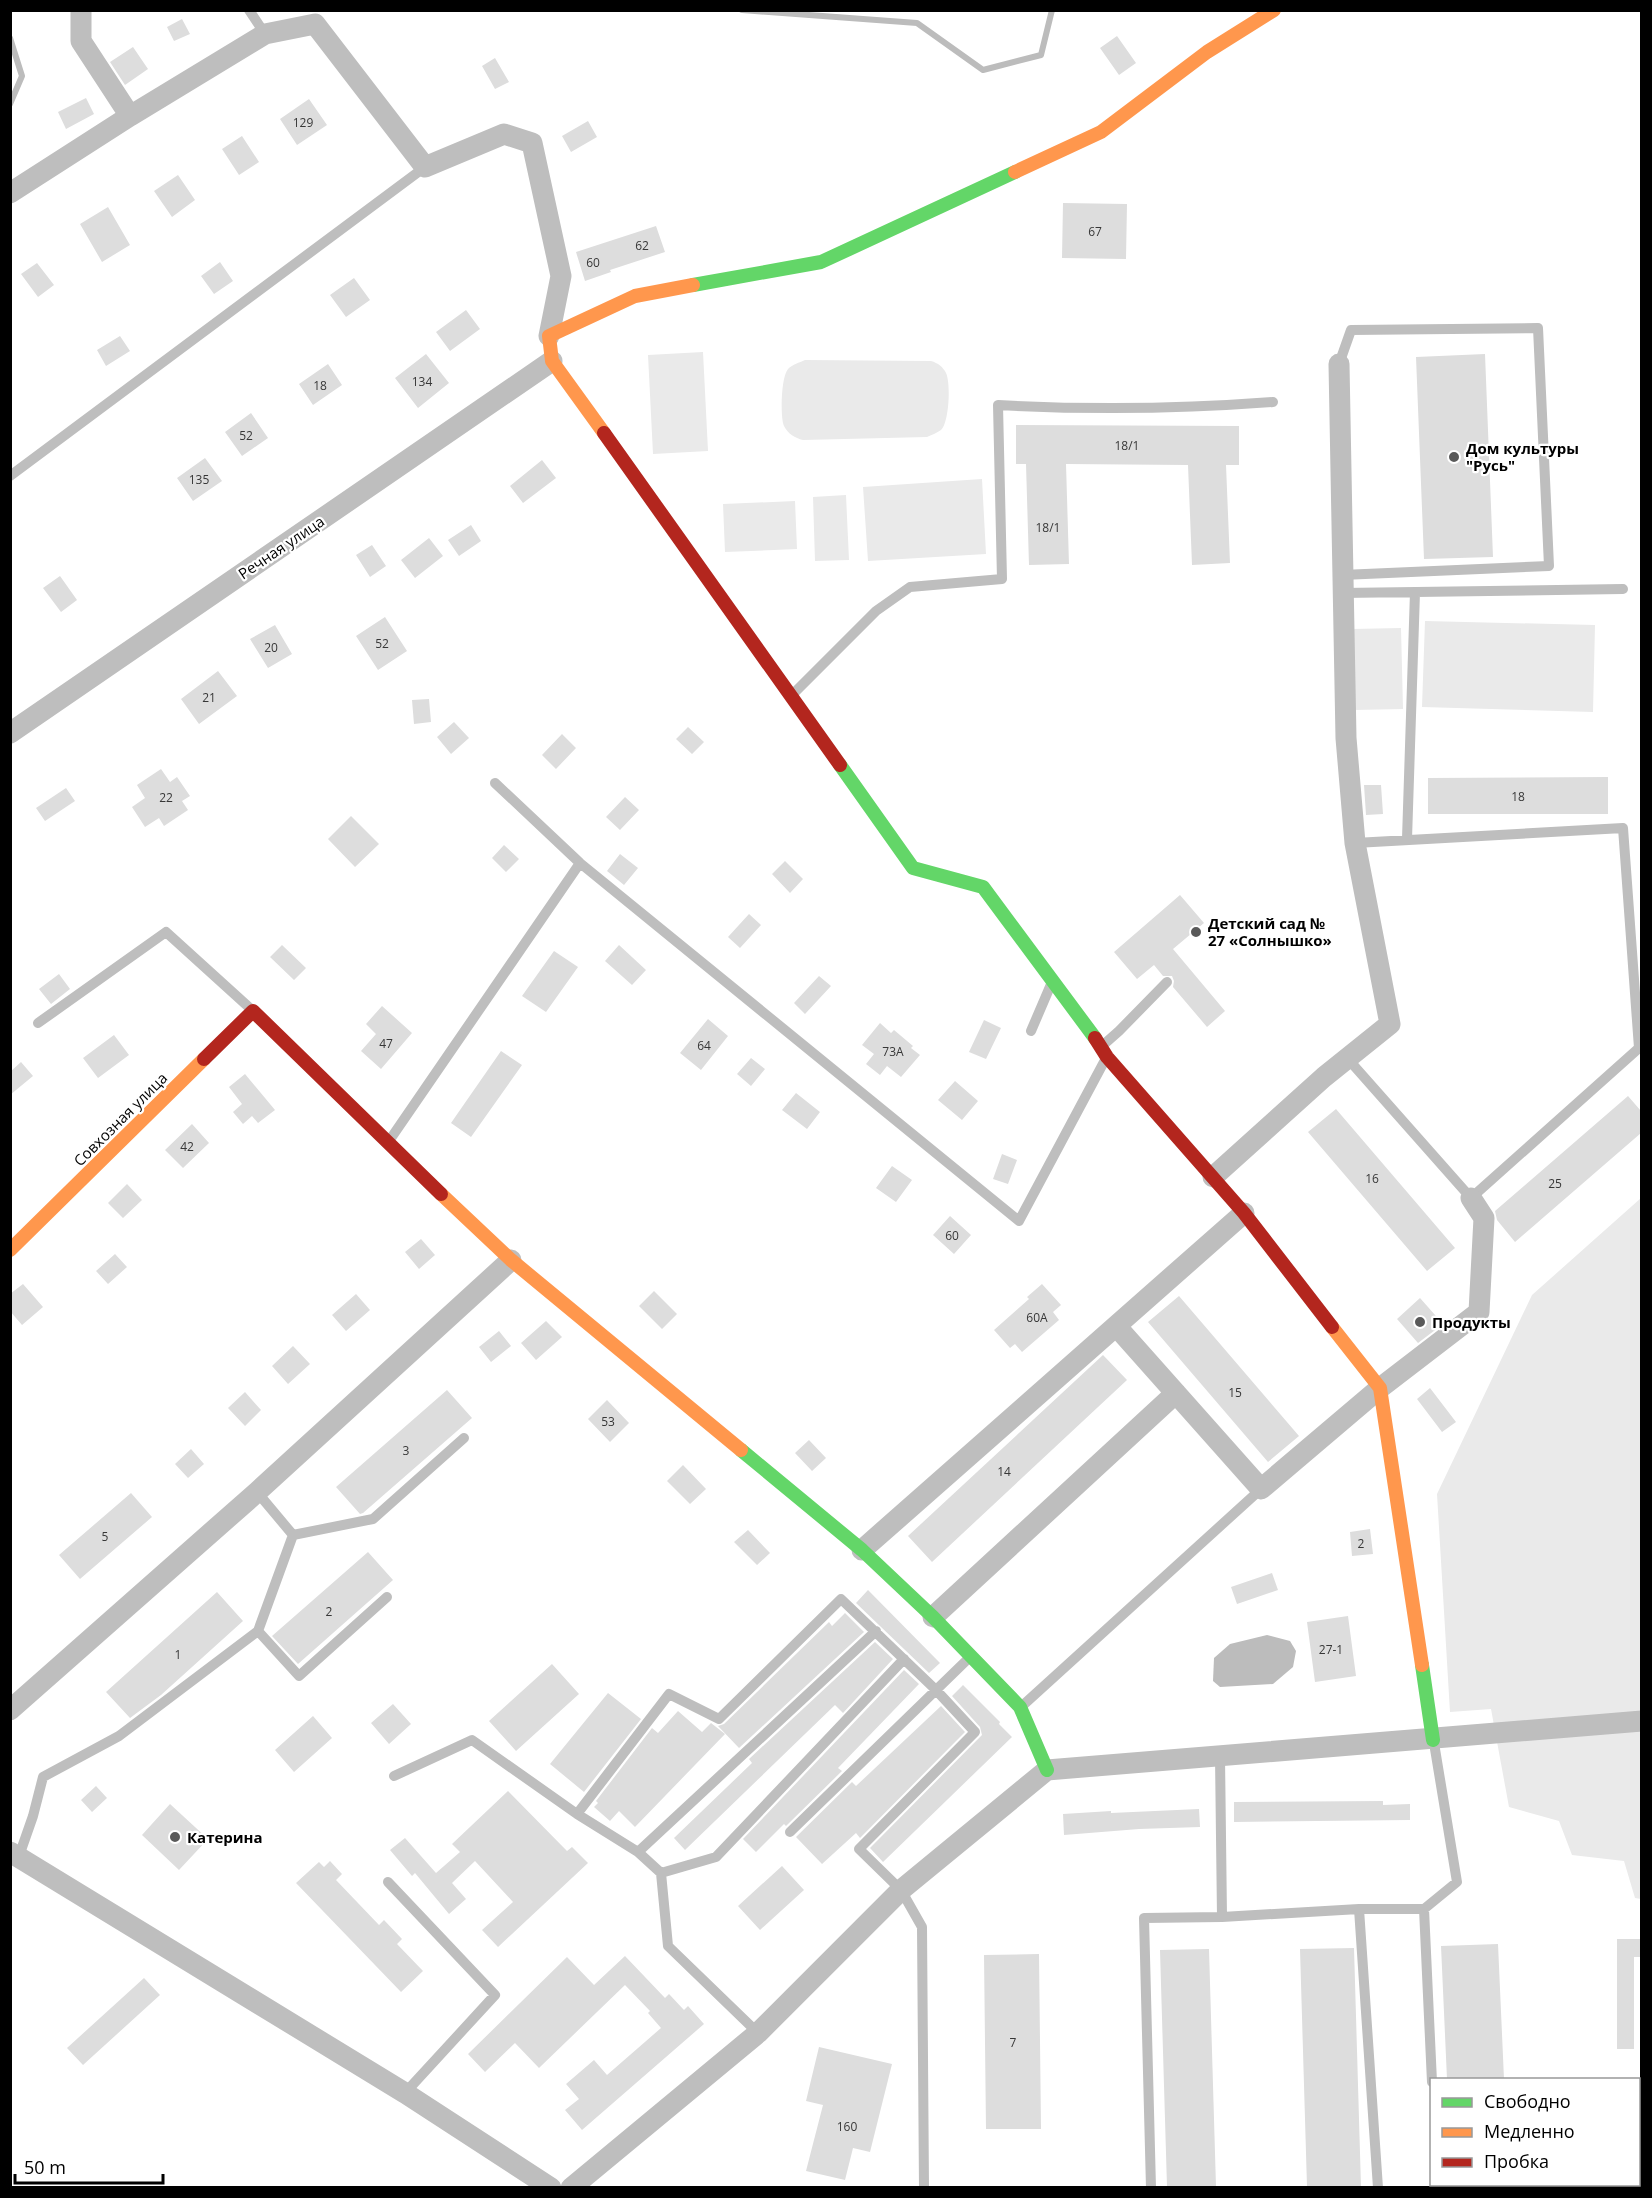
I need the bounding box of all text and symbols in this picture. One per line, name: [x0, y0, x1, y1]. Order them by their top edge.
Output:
house number: 129: [293, 114, 313, 131]
house number: 67: [1088, 223, 1102, 240]
house number: 62: [635, 237, 649, 254]
house number: 60: [586, 254, 600, 271]
house number: 134: [412, 373, 432, 390]
house number: 18: [313, 377, 327, 394]
house number: 52: [239, 427, 253, 444]
house number: 18/1: [1115, 437, 1139, 454]
place label: Дом культуры "Русь": [1466, 438, 1579, 475]
marker: Дом культуры "Русь": [1447, 450, 1461, 464]
house number: 135: [189, 471, 209, 488]
street label: Речная улица: [234, 511, 328, 583]
house number: 18/1: [1036, 519, 1060, 536]
house number: 52: [375, 635, 389, 652]
house number: 20: [264, 639, 278, 656]
house number: 21: [202, 689, 216, 706]
house number: 18: [1511, 788, 1525, 805]
house number: 22: [159, 789, 173, 806]
place label: Детский сад № 27 «Солнышко»: [1208, 913, 1332, 950]
marker: Детский сад № 27 «Солнышко»: [1189, 925, 1203, 939]
house number: 47: [379, 1035, 393, 1052]
house number: 64: [697, 1037, 711, 1054]
house number: 73А: [882, 1043, 904, 1060]
street label: Совхозная улица: [69, 1068, 171, 1170]
house number: 42: [180, 1138, 194, 1155]
house number: 16: [1365, 1170, 1379, 1187]
house number: 25: [1548, 1175, 1562, 1192]
house number: 60: [945, 1227, 959, 1244]
house number: 60А: [1026, 1309, 1048, 1326]
place label: Продукты: [1432, 1312, 1511, 1332]
marker: Продукты: [1413, 1315, 1427, 1329]
house number: 15: [1228, 1384, 1242, 1401]
house number: 53: [601, 1413, 615, 1430]
house number: 3: [403, 1442, 410, 1459]
house number: 14: [997, 1463, 1011, 1480]
house number: 5: [102, 1528, 109, 1545]
house number: 2: [1358, 1535, 1365, 1552]
house number: 2: [326, 1603, 333, 1620]
house number: 27-1: [1319, 1641, 1343, 1658]
house number: 1: [175, 1646, 181, 1663]
place label: Катерина: [187, 1827, 263, 1847]
marker: Катерина: [168, 1830, 182, 1844]
house number: 7: [1010, 2034, 1017, 2051]
legend: [1430, 2078, 1640, 2186]
text: Свободно: [1484, 2089, 1571, 2113]
house number: 160: [837, 2118, 857, 2135]
text: Медленно: [1484, 2119, 1575, 2143]
scale bar: [15, 2147, 164, 2185]
text: Пробка: [1484, 2149, 1549, 2173]
text: 50 m: [24, 2155, 66, 2179]

